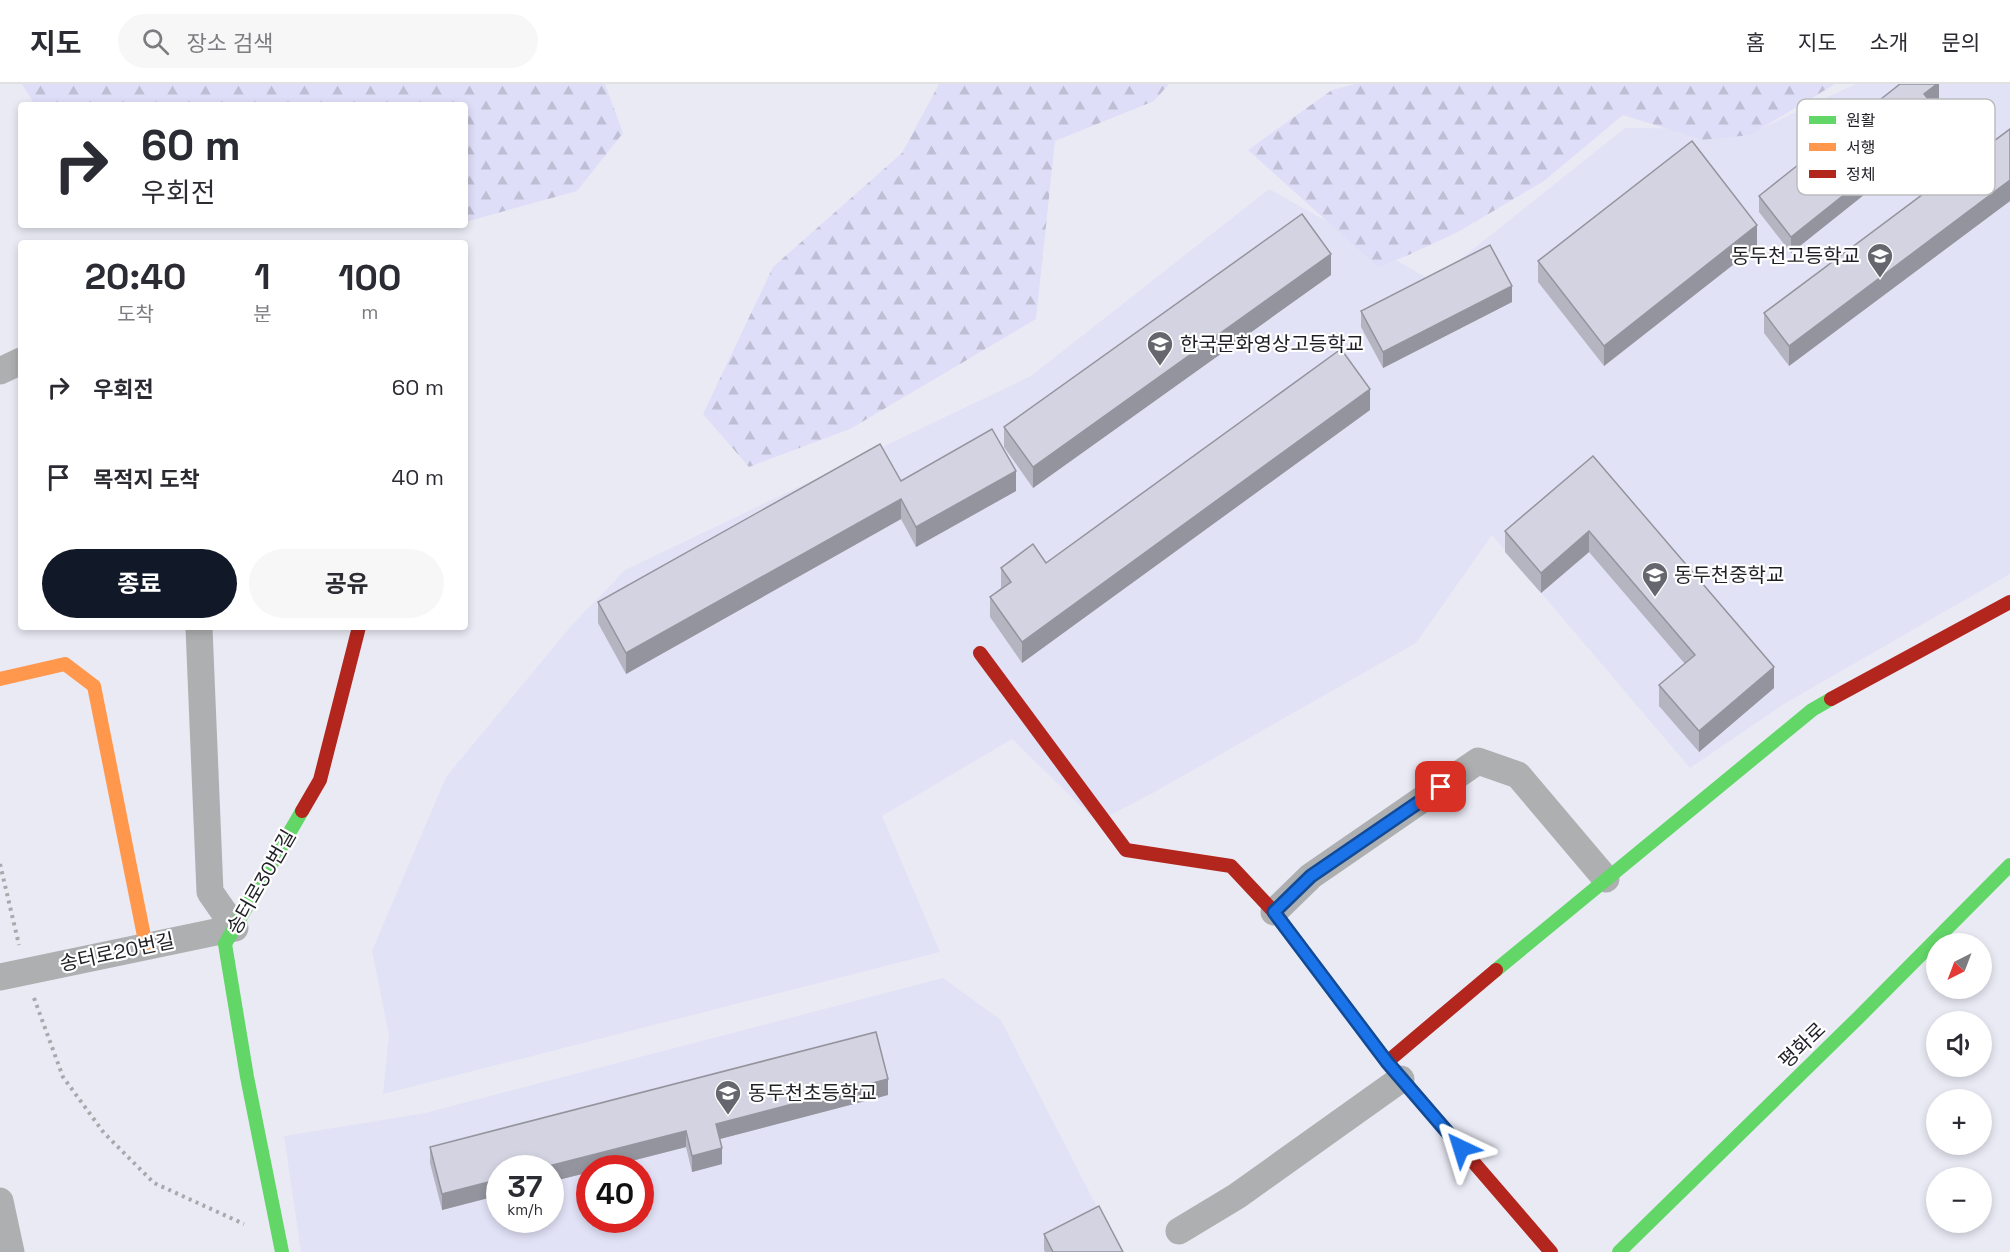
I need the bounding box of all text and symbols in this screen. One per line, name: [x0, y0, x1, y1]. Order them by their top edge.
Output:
search box: [118, 14, 538, 68]
text: 지도: [30, 25, 82, 61]
icon: search: [139, 25, 172, 58]
text: 장소 검색: [187, 29, 273, 57]
text: 홈: [1746, 29, 1765, 56]
text: 지도: [1798, 29, 1837, 56]
text: 소개: [1870, 29, 1908, 56]
text: 문의: [1941, 29, 1980, 56]
legend: [1797, 99, 1995, 195]
text: 원활: [1846, 110, 1876, 131]
text: 60 m: [141, 119, 241, 172]
icon: right: [42, 126, 120, 204]
text: 서행: [1846, 137, 1875, 158]
text: 정체: [1846, 164, 1875, 185]
text: 우회전: [141, 175, 216, 210]
school or university icon: 동두천고등학교: [1865, 241, 1895, 279]
place label: 동두천고등학교: [1731, 243, 1860, 269]
text: 20:40: [85, 254, 186, 300]
text: 1: [254, 254, 270, 300]
text: 100: [338, 255, 401, 301]
text: m: [361, 299, 378, 325]
text: 도착: [117, 301, 154, 327]
text: 분: [253, 301, 272, 327]
school or university icon: 한국문화영상고등학교: [1145, 329, 1175, 367]
place label: 한국문화영상고등학교: [1180, 331, 1364, 357]
icon: right: [42, 371, 75, 404]
text: 60 m: [392, 373, 444, 401]
text: 우회전: [93, 375, 154, 403]
icon: arrive: [42, 461, 75, 494]
text: 40 m: [392, 463, 444, 491]
text: 목적지 도착: [93, 465, 200, 493]
button: 종료: [42, 549, 237, 618]
button: 공유: [249, 549, 444, 618]
school or university icon: 동두천중학교: [1640, 560, 1670, 598]
place label: 동두천중학교: [1674, 562, 1784, 588]
pin: [1415, 761, 1466, 812]
icon: arrive: [1424, 770, 1457, 803]
street label: 송터로30번길: [221, 825, 301, 939]
street label: 송터로20번길: [57, 927, 177, 977]
north arrow: [1926, 933, 1992, 999]
map controls: [1926, 933, 1992, 1233]
button: sound: [1926, 1011, 1992, 1077]
street label: 평화로: [1773, 1016, 1831, 1074]
school or university icon: 동두천초등학교: [713, 1078, 743, 1116]
place label: 동두천초등학교: [748, 1080, 877, 1106]
button: +: [1926, 1089, 1992, 1155]
position arrow: [1429, 1116, 1493, 1180]
speed limit sign: 40: [576, 1155, 654, 1233]
text: 37: [508, 1167, 542, 1206]
button: −: [1926, 1167, 1992, 1233]
text: km/h: [507, 1200, 543, 1219]

